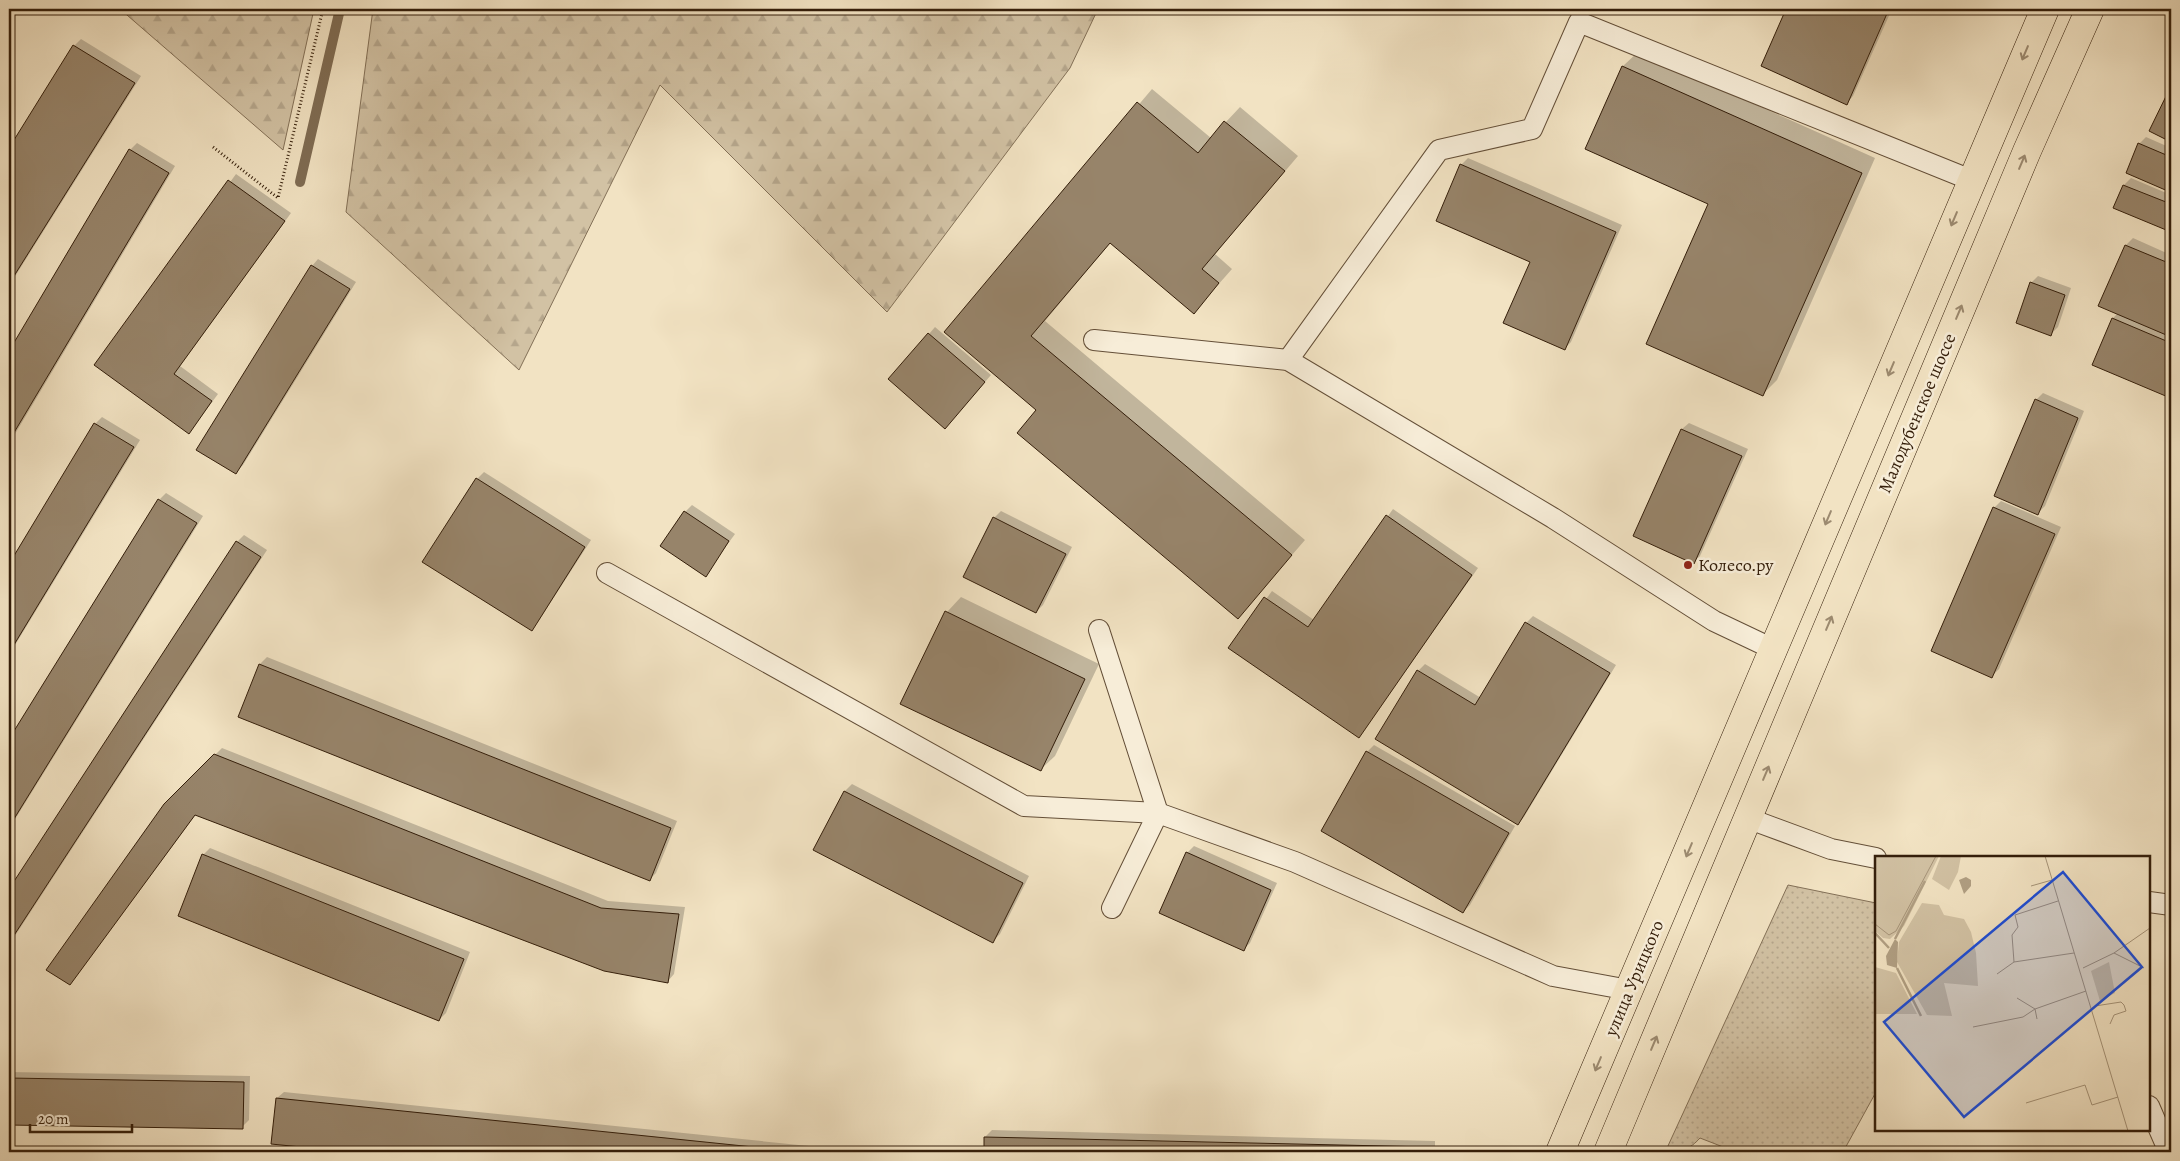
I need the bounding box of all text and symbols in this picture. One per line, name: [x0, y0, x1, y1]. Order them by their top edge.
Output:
one-way arrow: [2020, 46, 2029, 61]
one-way arrow: [2018, 155, 2028, 170]
one-way arrow: [1949, 211, 1959, 226]
one-way arrow: [1955, 305, 1965, 320]
street label: Малодубенское шоссе: [1872, 329, 1962, 497]
one-way arrow: [1886, 361, 1896, 376]
one-way arrow: [1823, 511, 1832, 526]
place label: Колесо.ру: [1698, 553, 1774, 577]
marker: Колесо.ру: [1682, 559, 1694, 571]
one-way arrow: [1824, 616, 1834, 631]
one-way arrow: [1762, 766, 1771, 781]
one-way arrow: [1683, 842, 1692, 857]
inset map: [1875, 856, 2150, 1131]
street label: улица Урицкого: [1598, 916, 1669, 1041]
one-way arrow: [1650, 1035, 1659, 1051]
one-way arrow: [1592, 1056, 1601, 1071]
scale bar: [30, 1101, 132, 1133]
text: 20 m: [38, 1109, 69, 1129]

